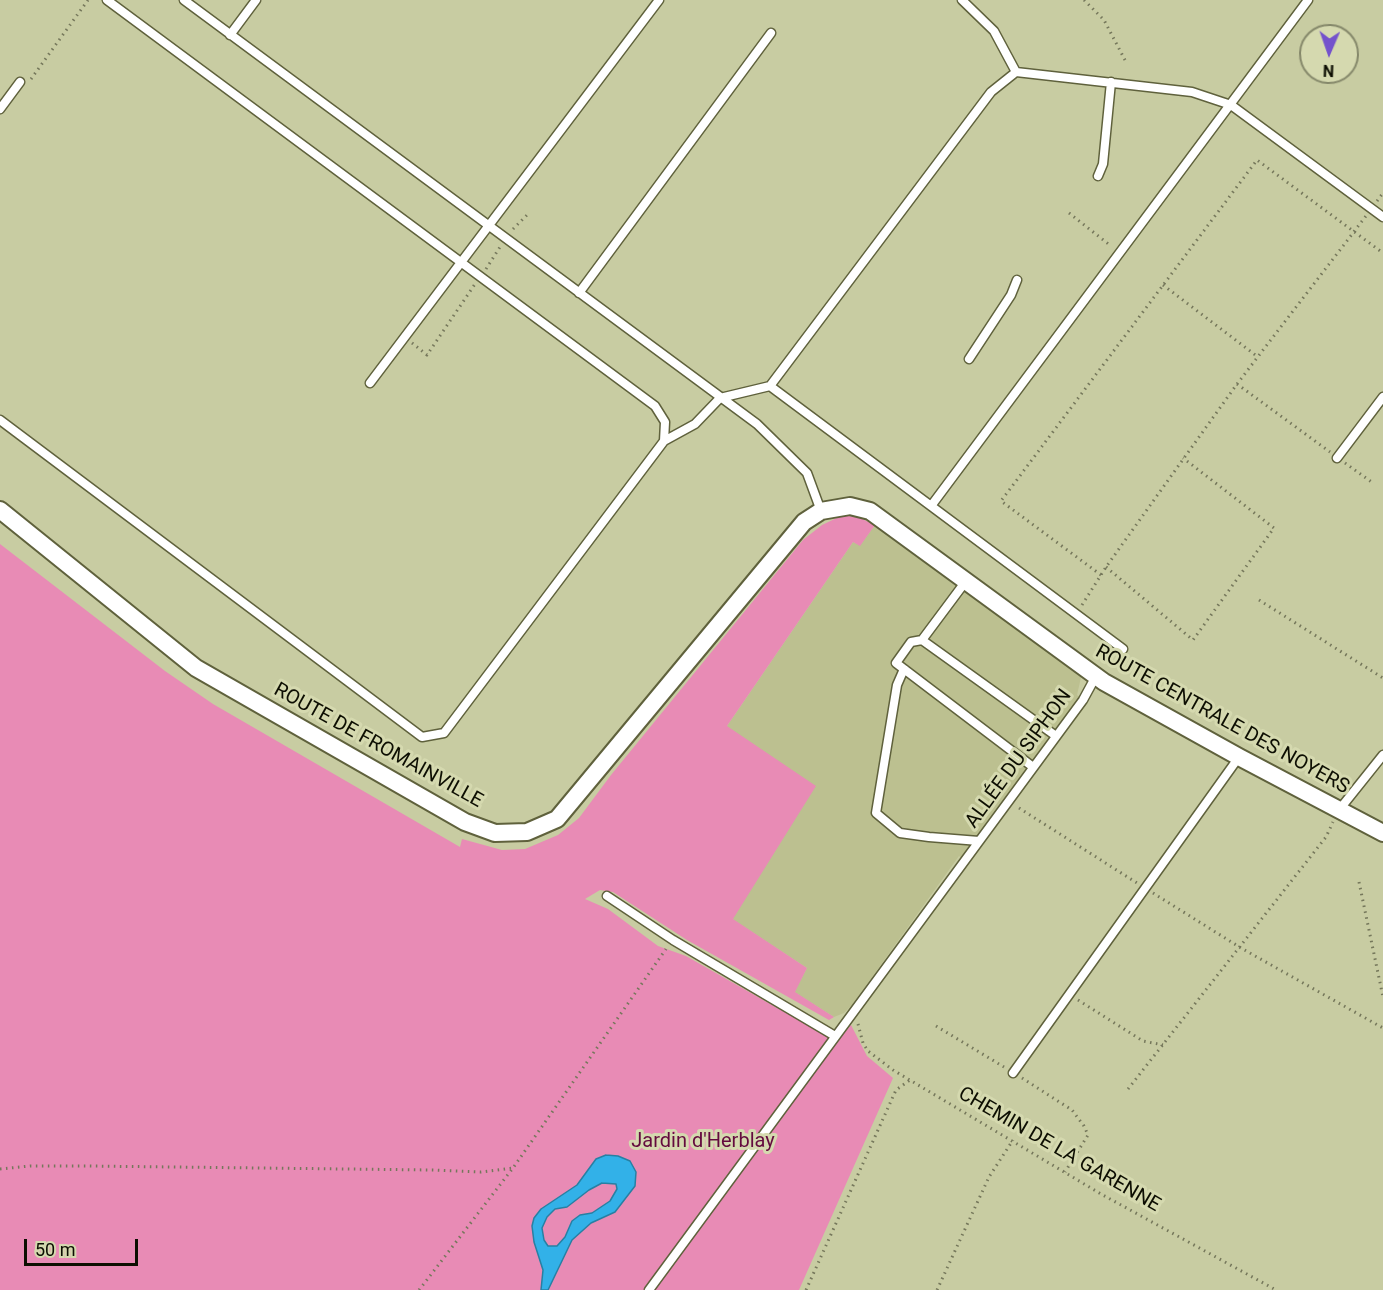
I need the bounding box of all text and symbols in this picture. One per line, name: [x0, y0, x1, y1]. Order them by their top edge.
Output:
north arrow: [1299, 24, 1359, 84]
text: N: [1322, 61, 1334, 80]
street label: ROUTE CENTRALE DES NOYERS: [1091, 640, 1353, 800]
street label: ROUTE DE FROMAINVILLE: [269, 678, 487, 814]
street label: ALLÉE DU SIPHON: [961, 685, 1077, 833]
street label: CHEMIN DE LA GARENNE: [954, 1082, 1164, 1218]
park label: Jardin d'Herblay: [631, 1130, 775, 1154]
scale bar: [27, 1227, 141, 1265]
text: 50 m: [35, 1239, 75, 1260]

